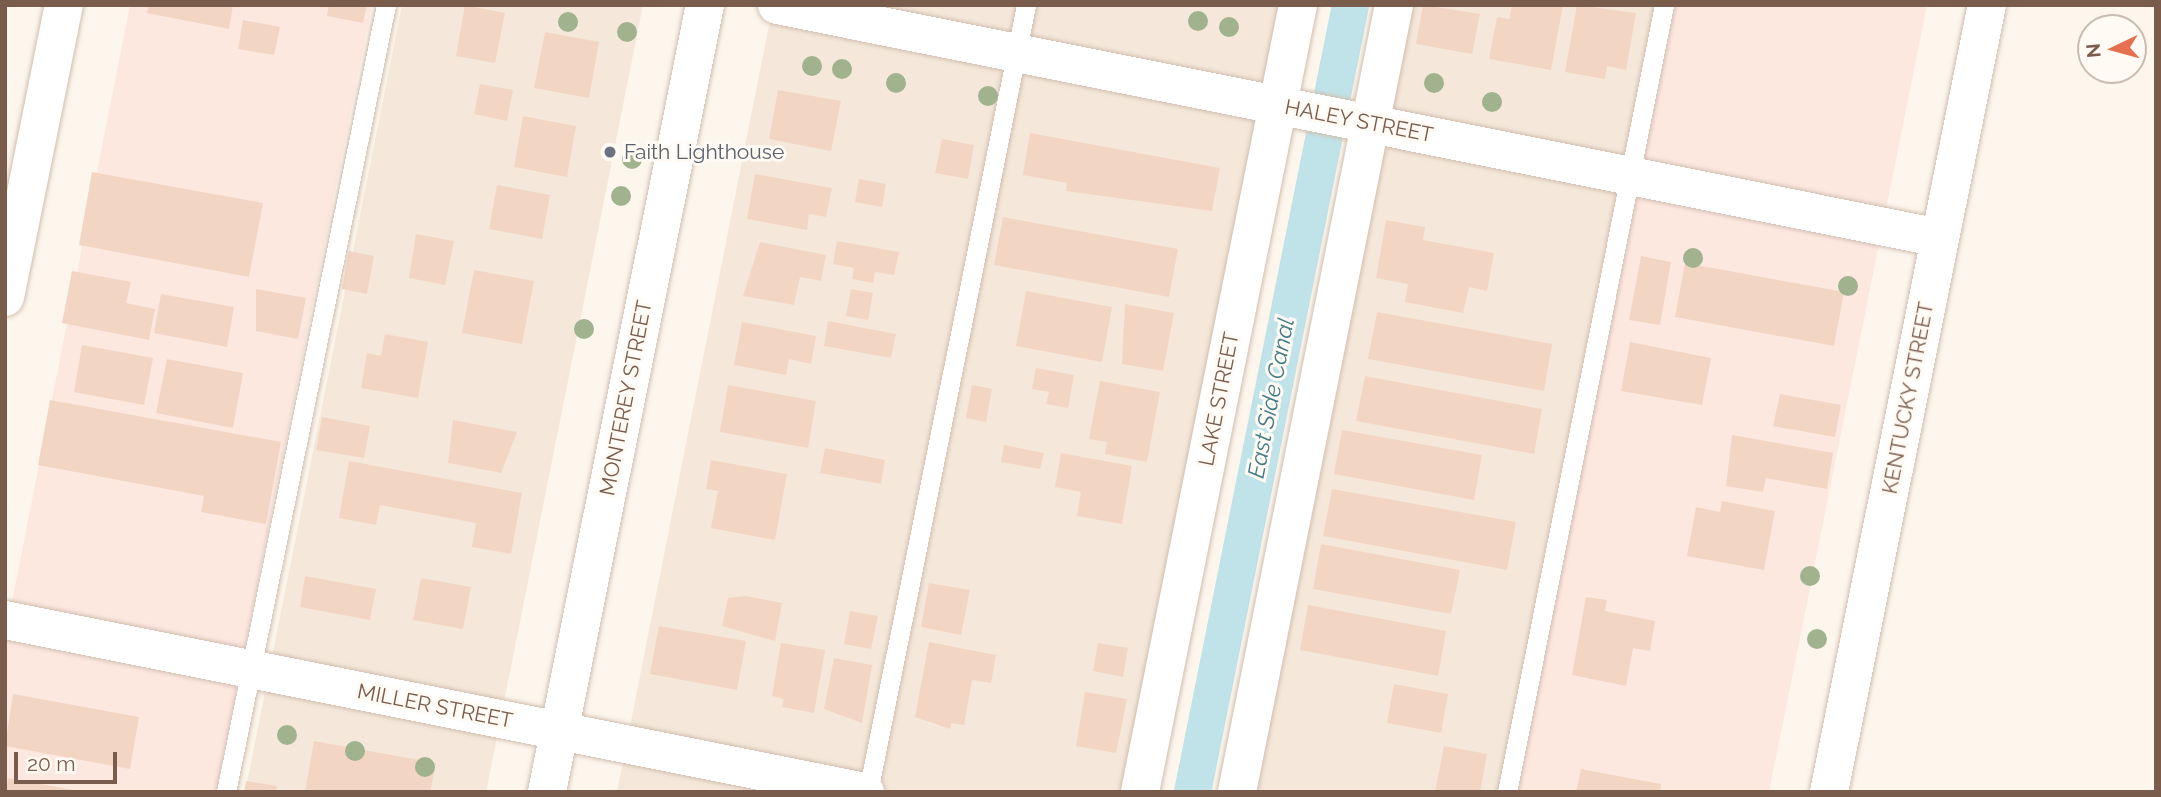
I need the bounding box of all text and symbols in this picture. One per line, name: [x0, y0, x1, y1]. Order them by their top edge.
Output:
north arrow: [2077, 14, 2147, 84]
text: N: [2081, 42, 2105, 59]
street label: HALEY STREET: [1282, 94, 1436, 148]
place label: Faith Lighthouse: [624, 139, 784, 165]
marker: Faith Lighthouse: [602, 144, 618, 160]
street label: MONTEREY STREET: [595, 298, 657, 498]
street label: KENTUCKY STREET: [1877, 300, 1939, 496]
water label: East Side Canal: [1242, 316, 1300, 480]
street label: LAKE STREET: [1194, 330, 1244, 468]
street label: MILLER STREET: [355, 679, 515, 733]
scale bar: [18, 738, 121, 782]
text: 20 m: [27, 751, 75, 776]

